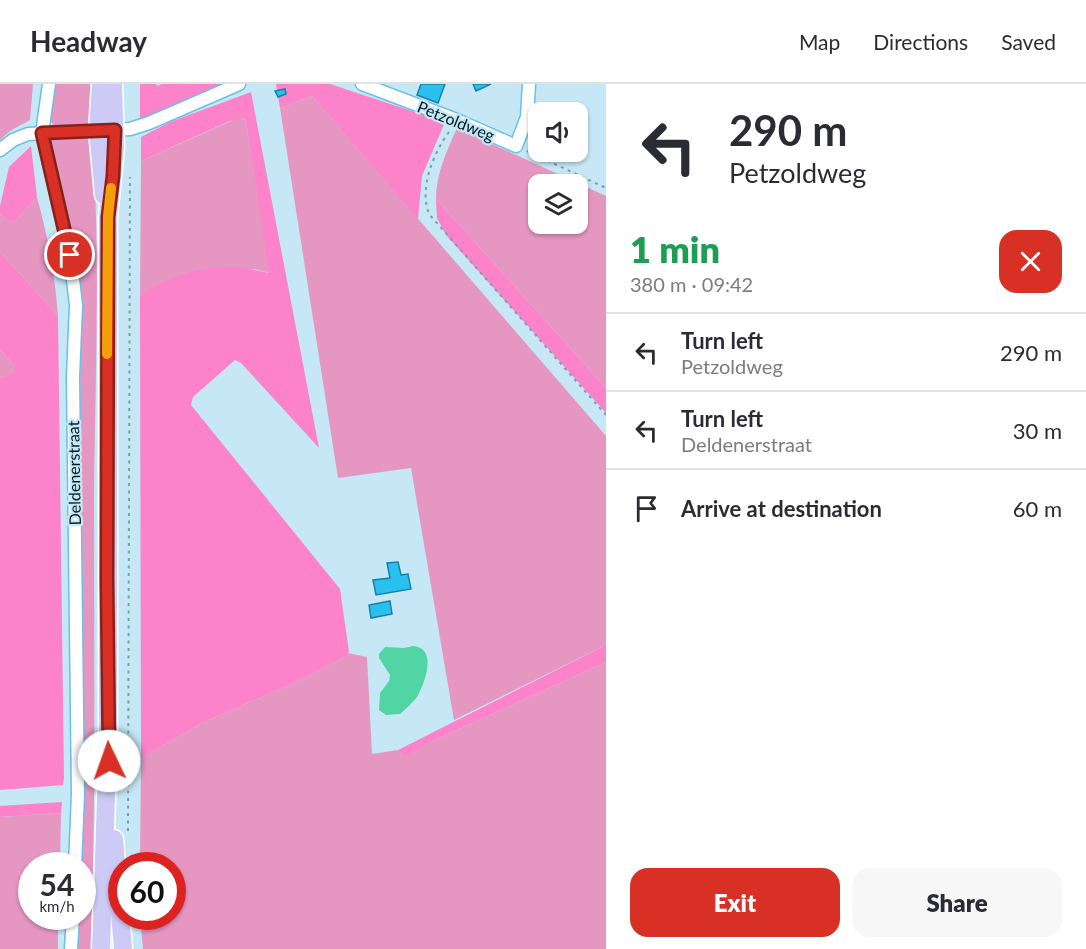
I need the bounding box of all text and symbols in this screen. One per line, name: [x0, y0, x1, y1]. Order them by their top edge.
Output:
text: Headway: [30, 24, 147, 58]
text: Map: [799, 29, 840, 54]
text: Directions: [873, 29, 968, 54]
text: Saved: [1001, 29, 1056, 54]
street label: Petzoldweg: [415, 96, 497, 145]
map controls: [528, 102, 588, 234]
button: sound: [528, 102, 588, 162]
text: 290 m: [729, 105, 847, 155]
icon: left: [630, 108, 708, 186]
text: Petzoldweg: [729, 156, 866, 189]
button: layers: [528, 174, 588, 234]
text: 1 min: [630, 227, 720, 271]
pin: [44, 229, 95, 280]
button: close: [999, 230, 1062, 293]
icon: arrive: [53, 238, 86, 271]
text: 380 m · 09:42: [630, 272, 753, 296]
text: Turn left: [681, 327, 763, 354]
icon: left: [630, 336, 663, 369]
text: 290 m: [1000, 339, 1062, 366]
text: Petzoldweg: [681, 354, 783, 378]
text: Turn left: [681, 405, 763, 432]
icon: left: [630, 414, 663, 447]
text: 30 m: [1013, 417, 1062, 444]
street label: Deldenerstraat: [63, 420, 84, 526]
text: Deldenerstraat: [681, 432, 812, 456]
icon: arrive: [630, 492, 663, 525]
text: Arrive at destination: [681, 495, 882, 522]
text: 60 m: [1013, 495, 1062, 522]
position arrow: [77, 729, 141, 793]
speed limit sign: 60: [108, 852, 186, 930]
text: 54: [40, 866, 74, 902]
button: Exit: [630, 868, 840, 937]
button: Share: [852, 868, 1062, 937]
text: km/h: [39, 897, 75, 915]

